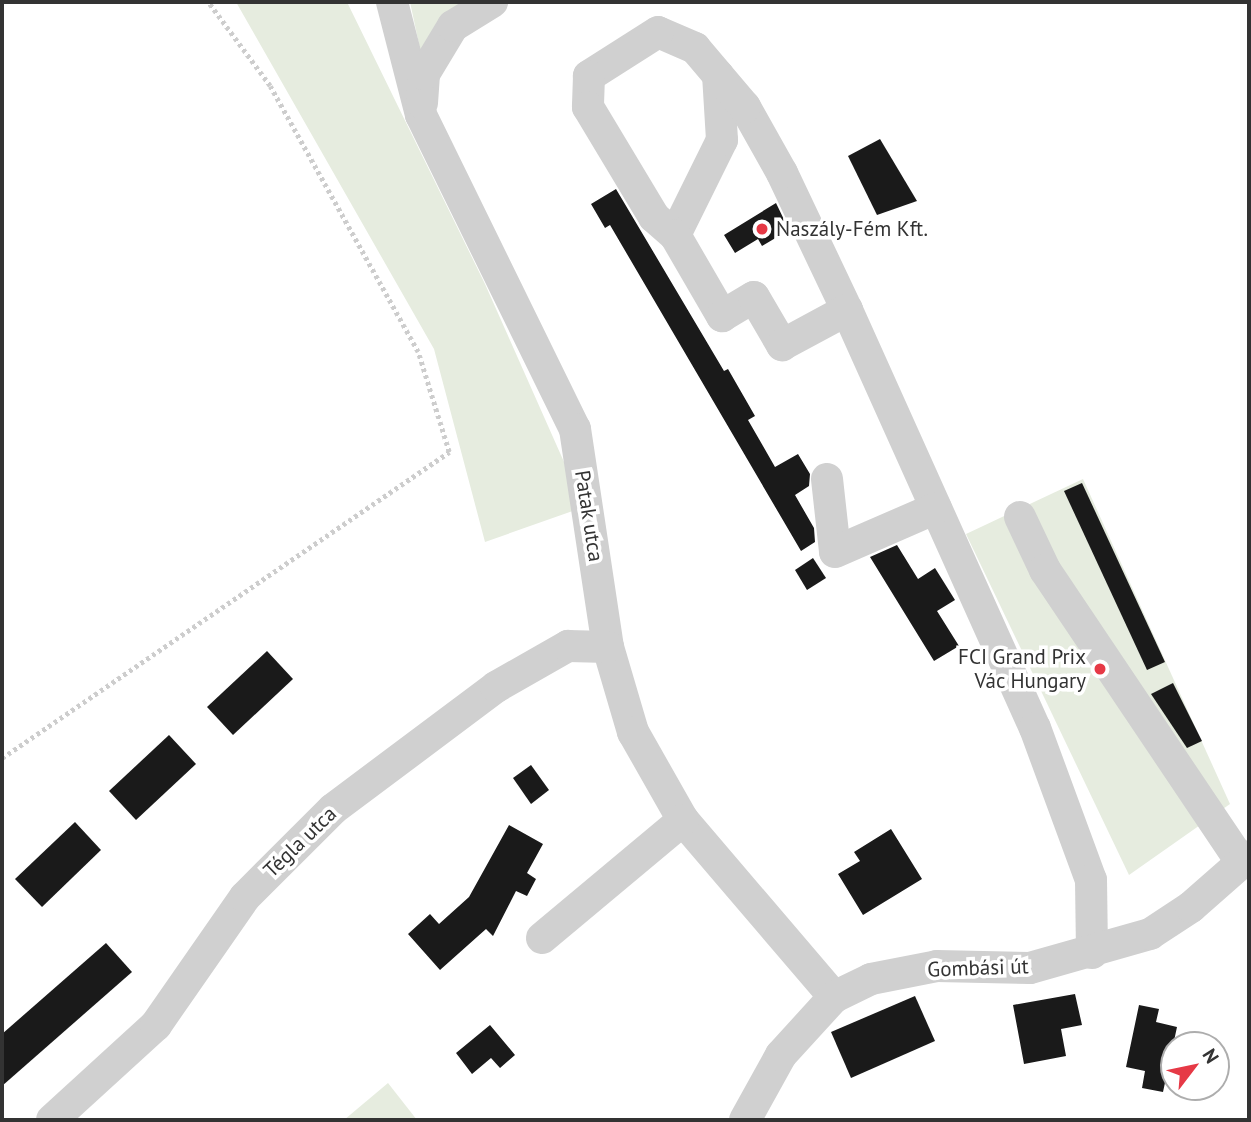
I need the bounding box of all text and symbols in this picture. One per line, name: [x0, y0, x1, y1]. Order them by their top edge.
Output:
place label: Naszály-Fém Kft.: [776, 216, 928, 242]
marker: Naszály-Fém Kft.: [754, 221, 770, 237]
street label: Patak utca: [569, 468, 609, 564]
place label: FCI Grand Prix Vác Hungary: [958, 644, 1086, 694]
marker: FCI Grand Prix Vác Hungary: [1092, 661, 1108, 677]
street label: Tégla utca: [258, 801, 342, 883]
street label: Gombási út: [927, 954, 1029, 982]
north arrow: [1160, 1031, 1230, 1101]
text: N: [1198, 1044, 1225, 1068]

